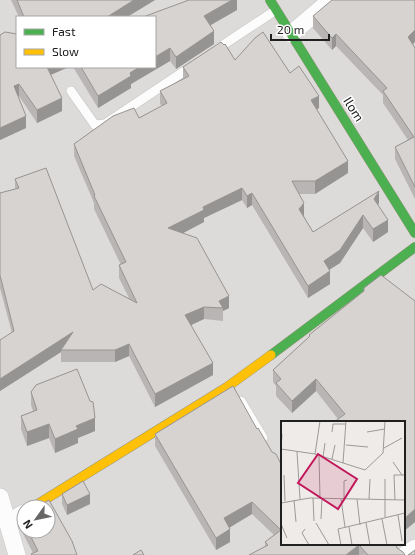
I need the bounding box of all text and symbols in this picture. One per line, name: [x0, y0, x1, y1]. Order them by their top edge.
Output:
legend: [16, 16, 156, 68]
scale bar: [271, 16, 329, 42]
text: 20 m: [277, 22, 304, 36]
text: Fast: [52, 24, 76, 38]
text: Slow: [52, 44, 79, 58]
street label: Ilom: [340, 94, 368, 124]
inset map: [281, 421, 405, 545]
north arrow: [16, 499, 56, 539]
text: N: [20, 518, 35, 532]

